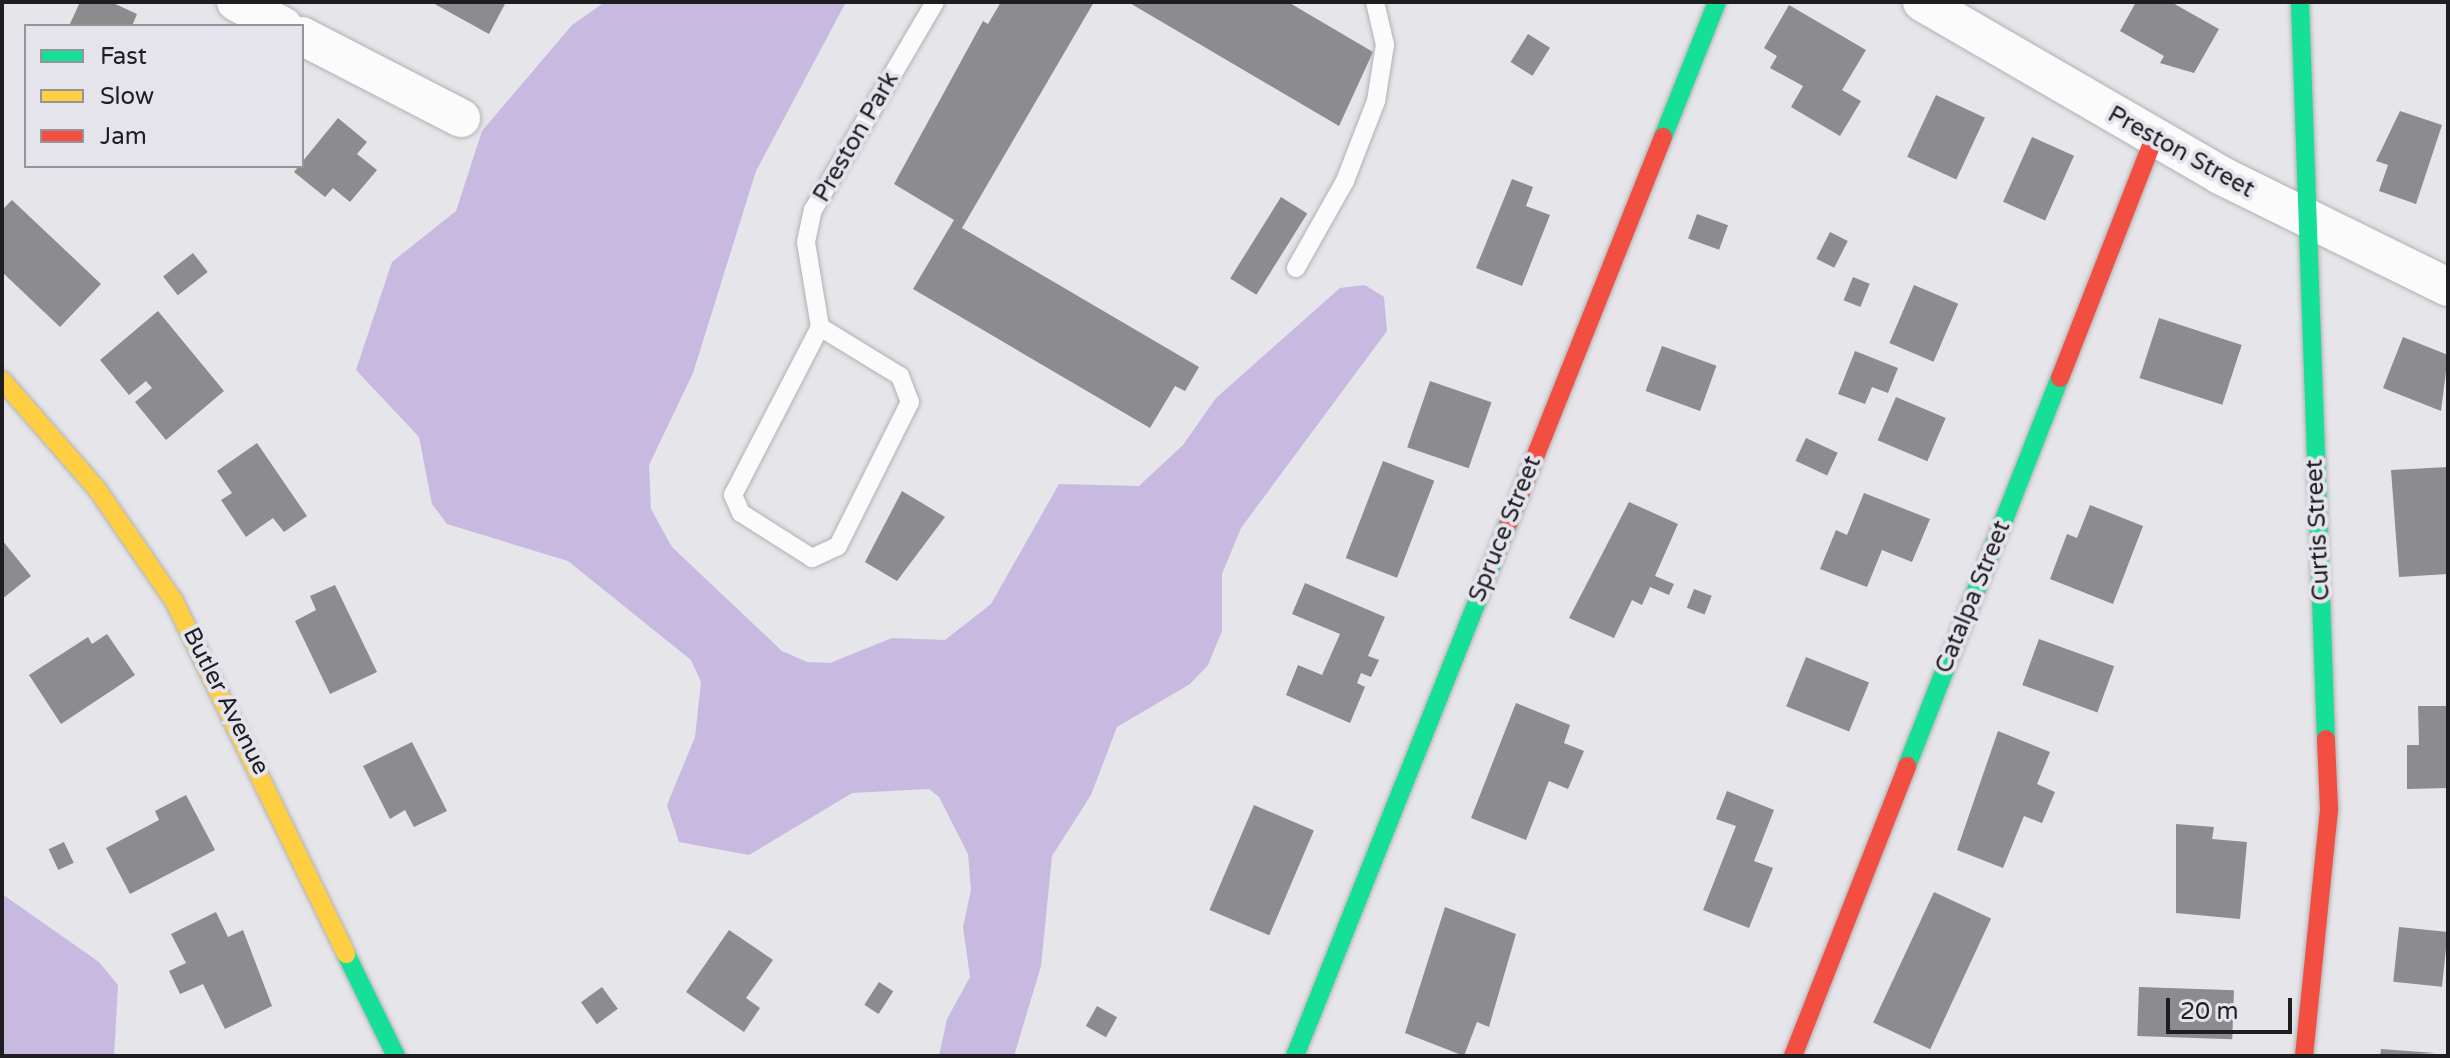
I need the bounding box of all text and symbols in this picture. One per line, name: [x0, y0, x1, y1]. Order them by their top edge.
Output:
legend: [24, 24, 304, 168]
text: Fast: [100, 42, 147, 71]
street label: Preston Park: [807, 67, 905, 207]
text: Slow: [100, 82, 154, 111]
street label: Preston Street: [2103, 100, 2259, 204]
text: Jam: [100, 122, 147, 151]
street label: Spruce Street: [1463, 452, 1547, 606]
street label: Curtis Street: [2300, 458, 2336, 602]
street label: Catalpa Street: [1929, 517, 2017, 677]
street label: Butler Avenue: [177, 623, 275, 779]
scale bar: [2170, 982, 2296, 1032]
text: 20 m: [2180, 997, 2238, 1026]

